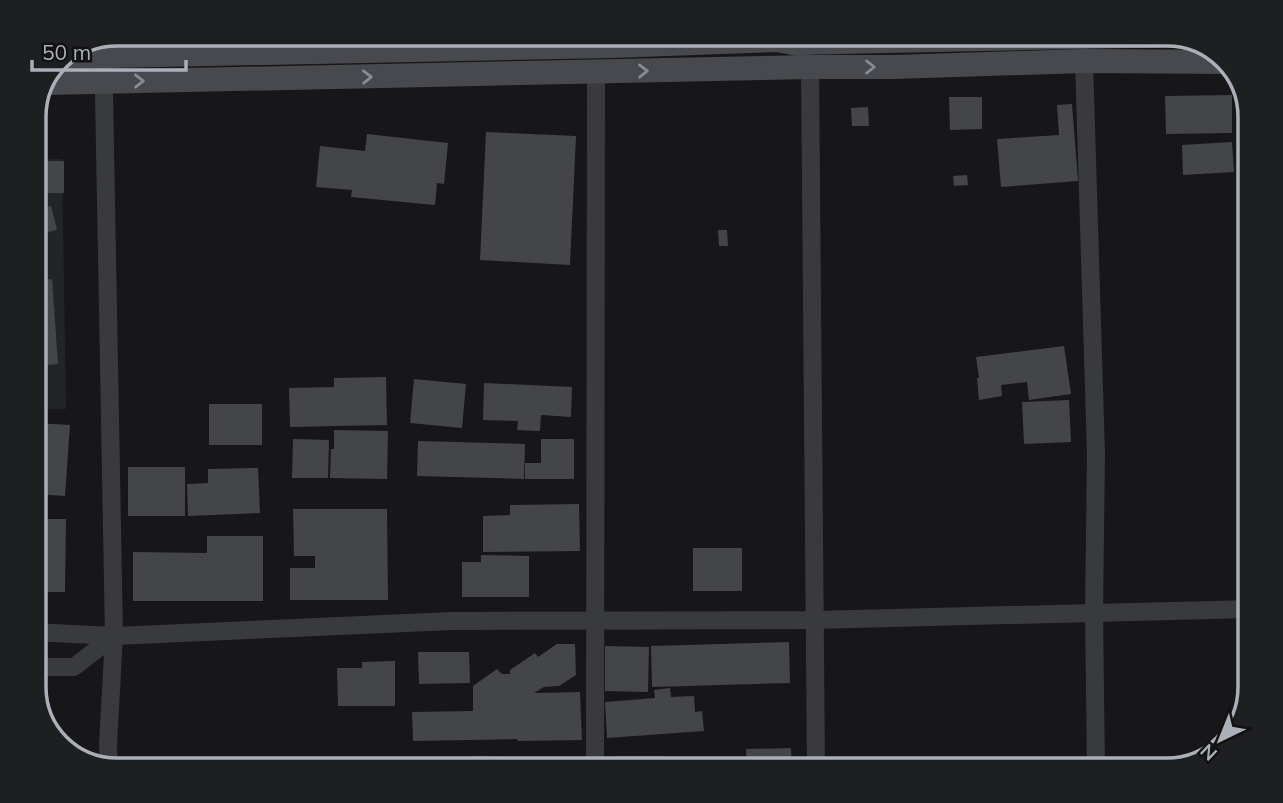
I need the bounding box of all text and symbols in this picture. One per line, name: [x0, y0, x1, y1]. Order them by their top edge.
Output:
scale bar: [32, 28, 186, 72]
text: 50 m: [42, 39, 91, 65]
one-way arrow: [866, 59, 876, 75]
one-way arrow: [638, 64, 649, 79]
one-way arrow: [362, 69, 372, 85]
one-way arrow: [134, 74, 145, 89]
north arrow: [1185, 705, 1255, 775]
text: N: [1195, 739, 1222, 766]

